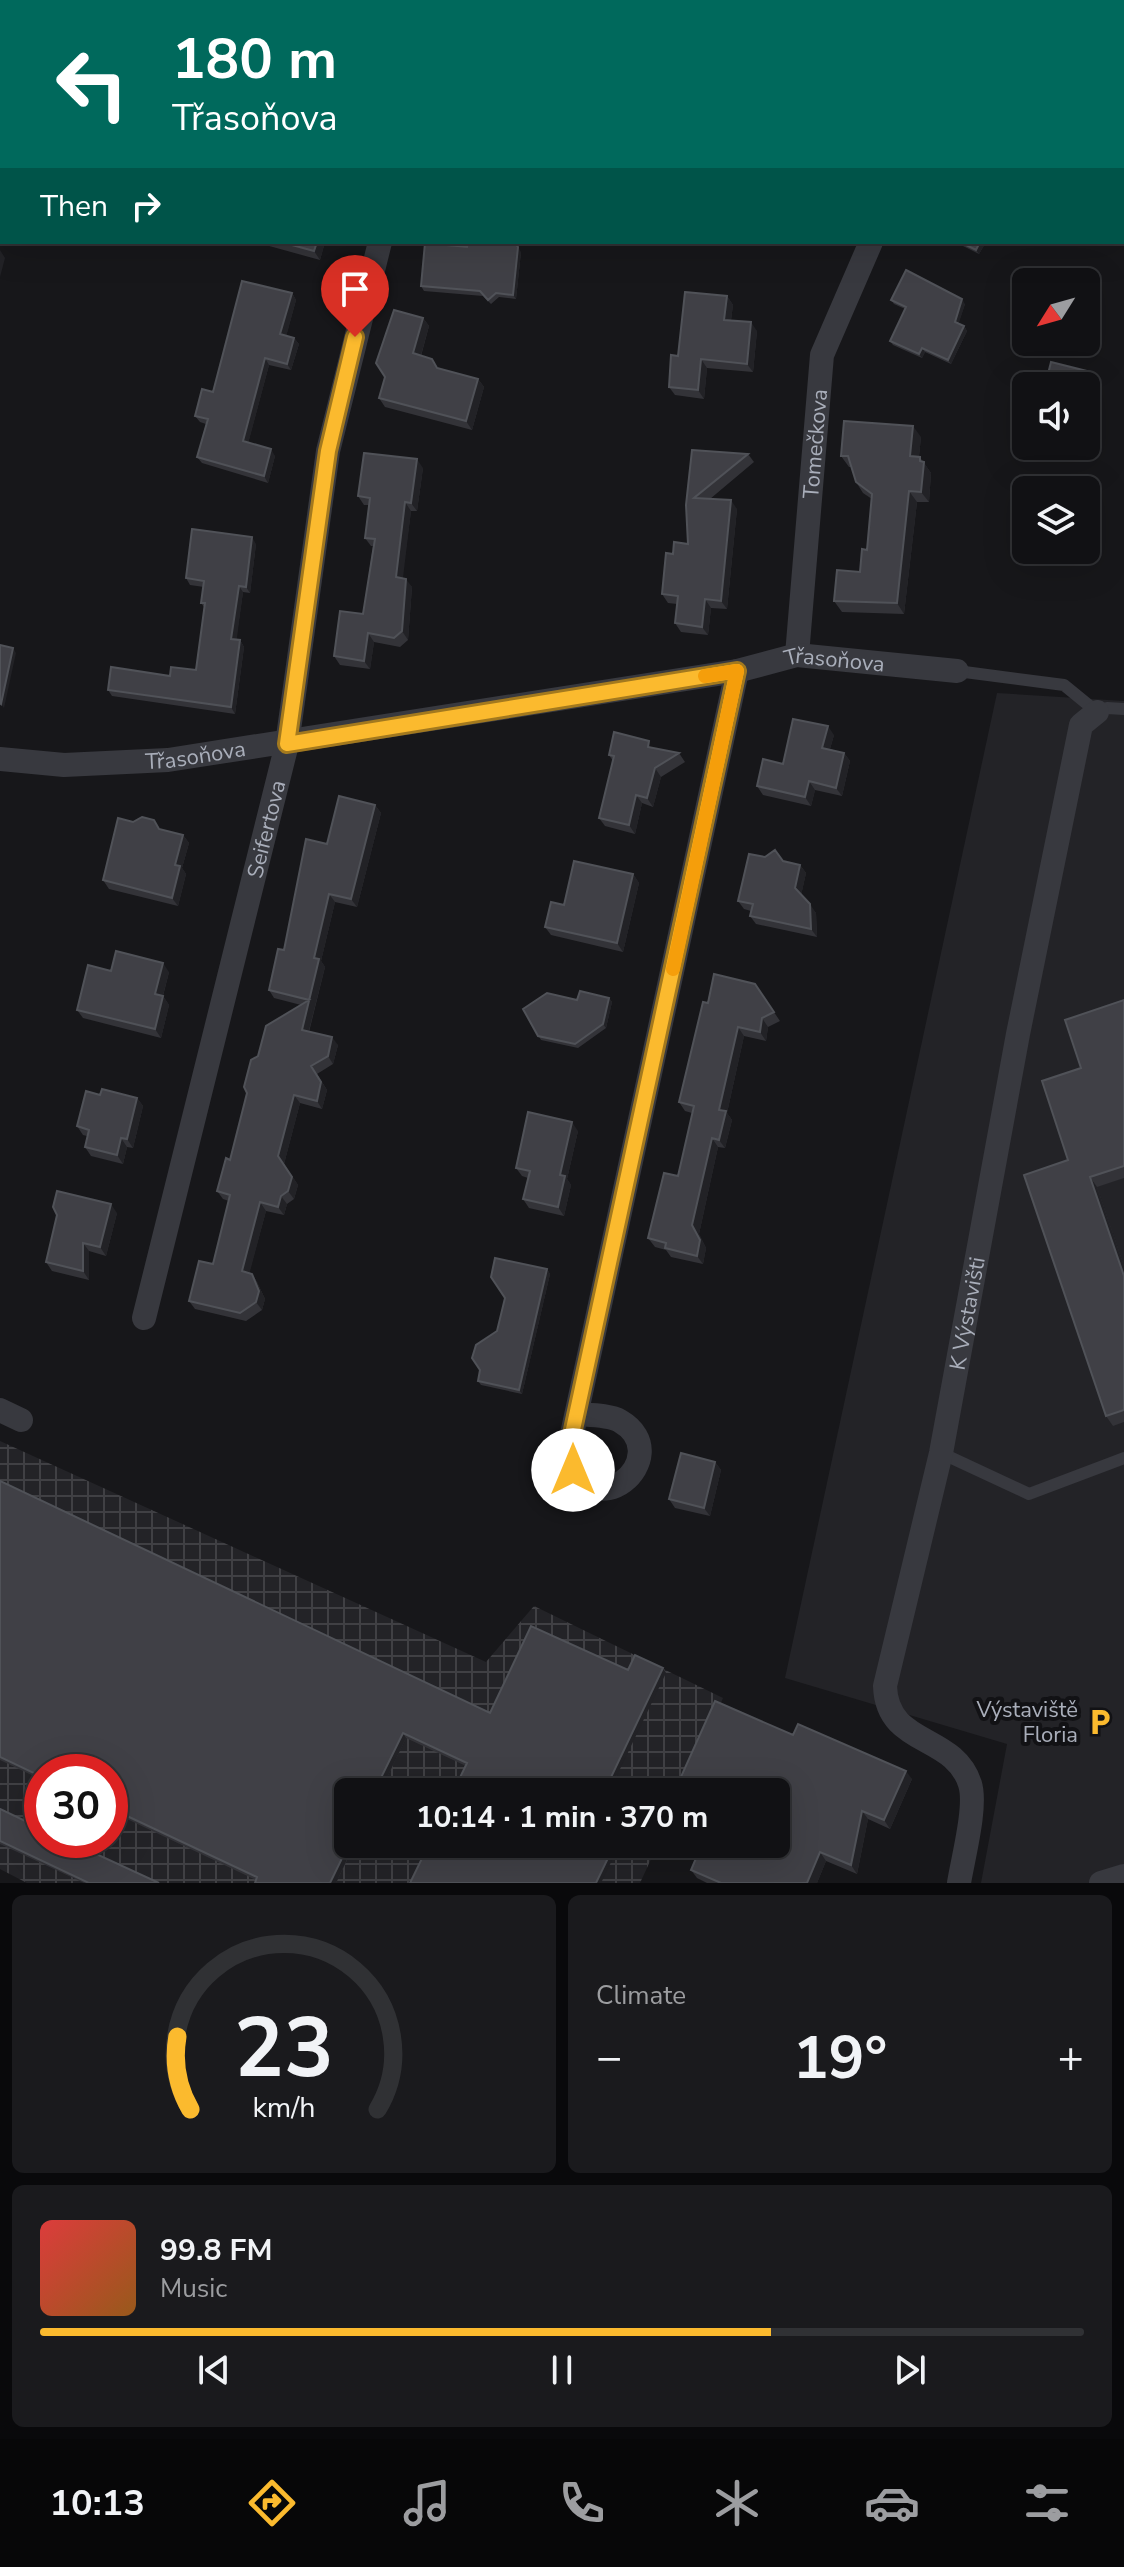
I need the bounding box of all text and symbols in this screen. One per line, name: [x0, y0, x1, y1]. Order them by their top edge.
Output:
text: 180 m: [172, 21, 337, 98]
icon: left: [40, 32, 144, 136]
text: Třasoňova: [172, 94, 338, 143]
icon: right: [124, 184, 168, 228]
text: Then: [40, 186, 108, 227]
pin: [321, 255, 389, 337]
icon: arrive: [333, 267, 377, 311]
north arrow: [1012, 268, 1100, 356]
map controls: [1012, 268, 1100, 564]
button: sound: [1012, 372, 1100, 460]
street label: Tomečkova: [796, 388, 835, 500]
button: layers: [1012, 476, 1100, 564]
street label: Třasoňova: [781, 641, 886, 680]
street label: Třasoňova: [144, 734, 248, 777]
street label: Seifertova: [240, 777, 293, 881]
street label: K Výstavišti: [943, 1254, 993, 1373]
position arrow: [531, 1428, 615, 1512]
place label: Výstaviště Floria: [975, 1695, 1078, 1750]
parking icon: Výstaviště Floria: [1085, 1707, 1115, 1737]
speed limit sign: 30: [24, 1754, 128, 1858]
text: 10:14 · 1 min · 370 m: [416, 1797, 708, 1838]
text: Climate: [596, 1978, 686, 2013]
text: 23: [234, 1992, 334, 2105]
text: 19°: [793, 2017, 887, 2099]
text: −: [596, 2028, 622, 2088]
text: +: [1058, 2028, 1084, 2088]
text: km/h: [253, 2088, 315, 2127]
text: 99.8 FM: [160, 2230, 272, 2271]
text: Music: [160, 2271, 227, 2306]
icon: previous: [192, 2348, 236, 2392]
icon: pause: [540, 2348, 584, 2392]
icon: next: [888, 2348, 932, 2392]
icon: directions: [244, 2475, 300, 2531]
icon: music: [399, 2475, 455, 2531]
icon: phone: [554, 2475, 610, 2531]
icon: climate: [709, 2475, 765, 2531]
icon: car: [864, 2475, 920, 2531]
icon: filters: [1019, 2475, 1075, 2531]
text: 10:13: [49, 2479, 145, 2528]

